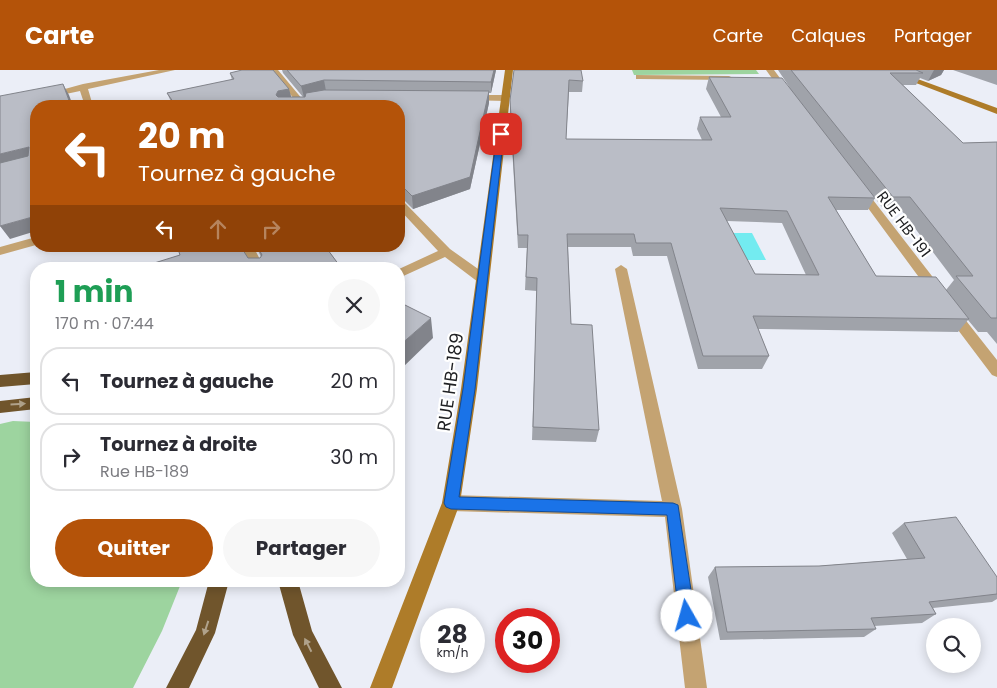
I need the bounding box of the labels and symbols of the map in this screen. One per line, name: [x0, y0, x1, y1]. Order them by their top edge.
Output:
pin: [480, 113, 522, 155]
street label: RUE HB-191: [872, 187, 936, 261]
street label: RUE HB-189: [431, 331, 469, 433]
one-way arrow: [10, 400, 26, 408]
position arrow: [660, 589, 712, 641]
speed limit sign: 30: [495, 608, 560, 673]
one-way arrow: [201, 621, 209, 636]
one-way arrow: [304, 637, 312, 652]

